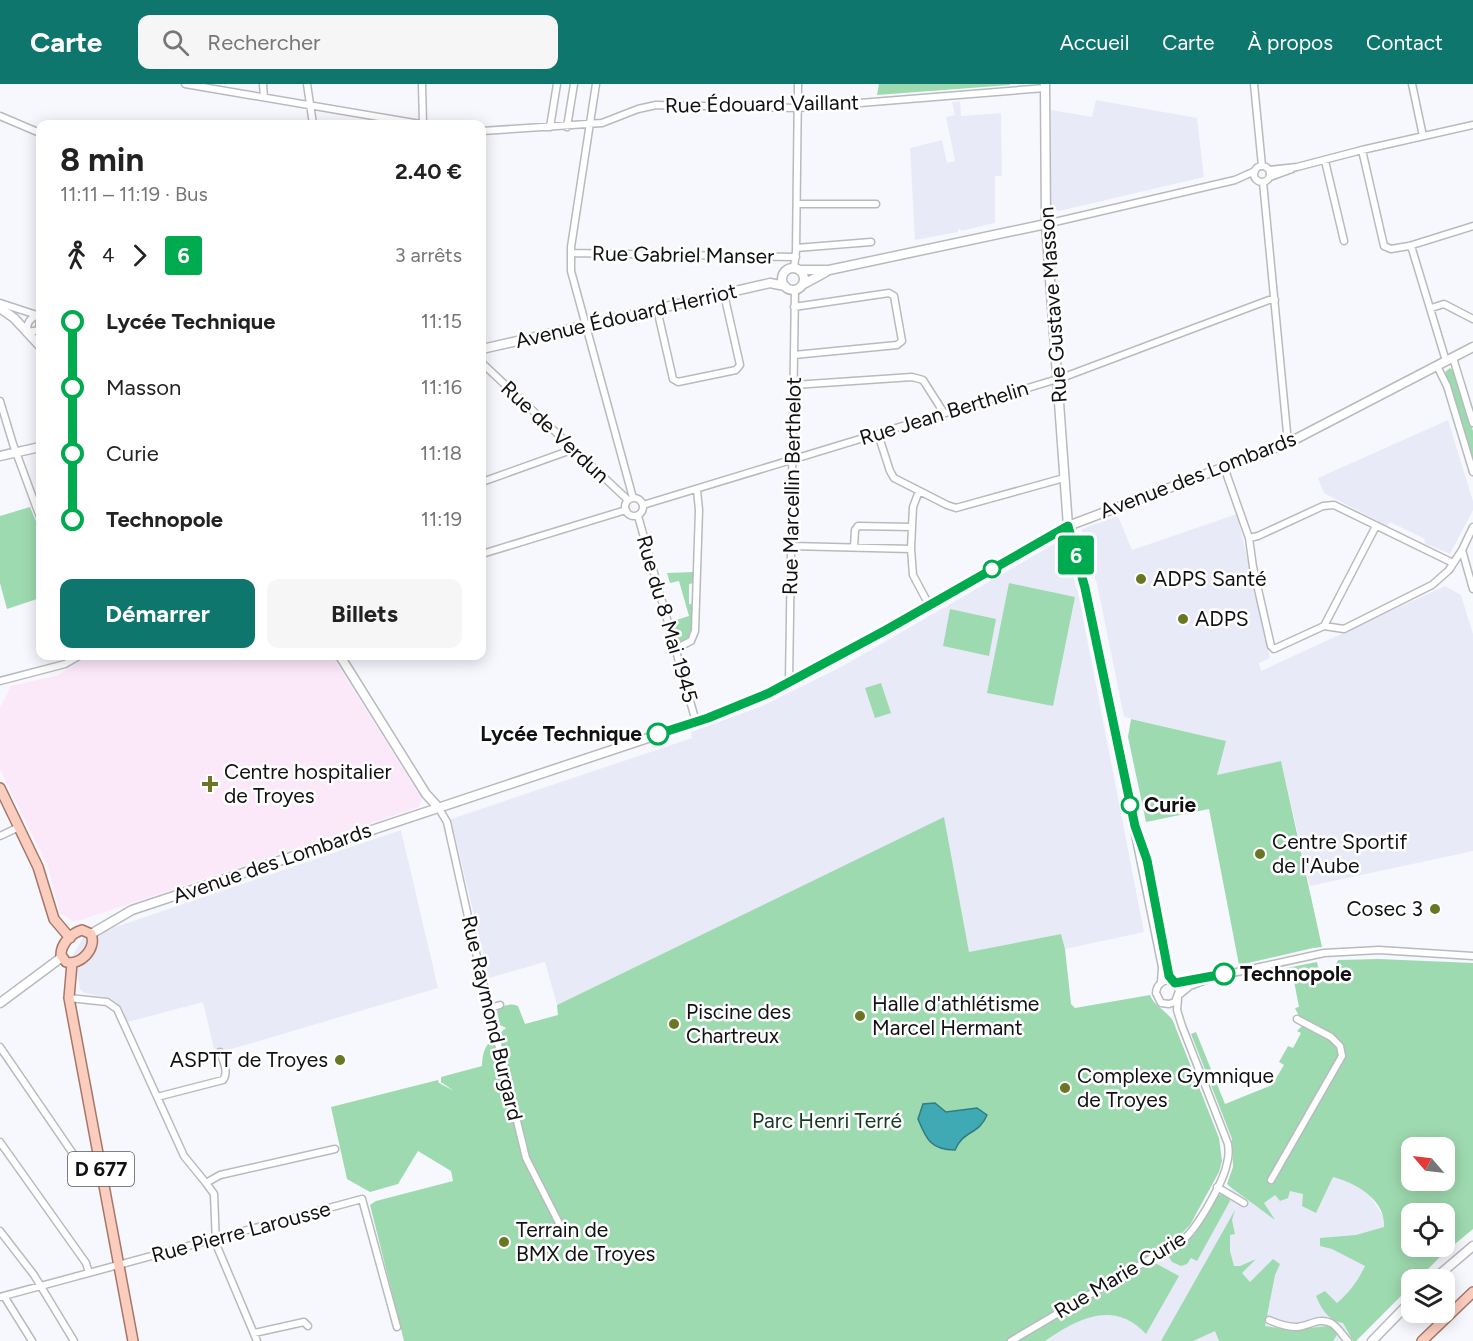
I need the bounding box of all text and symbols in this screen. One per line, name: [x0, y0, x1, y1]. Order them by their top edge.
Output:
search box: [138, 15, 558, 69]
text: Carte: [30, 25, 102, 59]
icon: search: [159, 26, 192, 59]
text: Rechercher: [207, 29, 320, 56]
text: Accueil: [1060, 30, 1129, 55]
text: Carte: [1162, 30, 1215, 55]
text: À propos: [1248, 30, 1333, 55]
text: Contact: [1366, 30, 1443, 55]
street label: Rue Édouard Vaillant: [665, 89, 859, 118]
text: 8 min: [60, 140, 144, 179]
text: 2.40 €: [395, 158, 462, 185]
text: 11:11 – 11:19 · Bus: [60, 182, 208, 206]
street label: Rue Gustave Masson: [1033, 206, 1072, 404]
icon: walk: [60, 239, 93, 272]
icon: forward: [123, 239, 156, 272]
street label: Rue Gabriel Manser: [592, 240, 774, 269]
text: 4: [102, 243, 114, 267]
text: 6: [177, 243, 190, 268]
text: 3 arrêts: [395, 243, 462, 267]
street label: Avenue Édouard Herriot: [513, 278, 739, 353]
text: Lycée Technique: [106, 308, 276, 335]
text: 11:15: [421, 309, 462, 333]
text: Masson: [106, 374, 181, 401]
text: 11:16: [421, 375, 462, 399]
street label: Rue de Verdun: [496, 375, 615, 488]
street label: Rue Jean Berthelin: [856, 375, 1031, 450]
street label: Rue Marcellin Berthelot: [777, 377, 806, 595]
street label: Avenue des Lombards: [1096, 426, 1299, 523]
text: Curie: [106, 440, 159, 467]
text: 11:18: [420, 441, 462, 465]
text: Technopole: [106, 506, 223, 533]
text: 11:19: [421, 507, 462, 531]
street label: Rue du 8 Mai 1945: [632, 532, 703, 705]
line badge: 6: [1056, 536, 1096, 574]
text: 6: [1070, 543, 1082, 568]
unlabelled marker: [983, 560, 1001, 578]
place label: ADPS Santé: [1153, 566, 1267, 591]
marker: ADPS Santé: [1134, 572, 1148, 586]
button: Démarrer: [60, 579, 255, 648]
button: Billets: [267, 579, 462, 648]
place label: ADPS: [1195, 606, 1249, 631]
marker: ADPS: [1176, 612, 1190, 626]
place label: Lycée Technique: [480, 721, 642, 746]
marker: Lycée Technique: [647, 723, 669, 745]
place label: Centre hospitalier de Troyes: [224, 759, 392, 808]
marker: Centre hospitalier de Troyes: [201, 775, 219, 793]
place label: Curie: [1144, 792, 1197, 817]
marker: Curie: [1121, 796, 1139, 814]
street label: Avenue des Lombards: [169, 817, 374, 908]
place label: Centre Sportif de l'Aube: [1272, 829, 1407, 878]
marker: Centre Sportif de l'Aube: [1253, 847, 1267, 861]
place label: Cosec 3: [1346, 896, 1423, 921]
marker: Cosec 3: [1428, 902, 1442, 916]
street label: Rue Raymond Burgard: [457, 913, 528, 1123]
place label: Technopole: [1240, 961, 1352, 986]
marker: Technopole: [1213, 963, 1235, 985]
place label: Halle d'athlétisme Marcel Hermant: [872, 991, 1039, 1040]
place label: Piscine des Chartreux: [686, 999, 791, 1048]
marker: Halle d'athlétisme Marcel Hermant: [853, 1009, 867, 1023]
marker: Piscine des Chartreux: [667, 1017, 681, 1031]
place label: ASPTT de Troyes: [170, 1047, 328, 1072]
marker: ASPTT de Troyes: [333, 1053, 347, 1067]
place label: Complexe Gymnique de Troyes: [1077, 1063, 1274, 1112]
marker: Complexe Gymnique de Troyes: [1058, 1081, 1072, 1095]
park label: Parc Henri Terré: [752, 1108, 902, 1133]
north arrow: [1401, 1137, 1455, 1191]
map controls: [1401, 1137, 1455, 1323]
road number: D 677: [68, 1152, 134, 1186]
street label: Rue Pierre Larousse: [149, 1196, 333, 1267]
button: locate: [1401, 1203, 1455, 1257]
place label: Terrain de BMX de Troyes: [516, 1217, 655, 1266]
street label: Rue Marie Curie: [1049, 1226, 1190, 1324]
marker: Terrain de BMX de Troyes: [497, 1235, 511, 1249]
button: layers: [1401, 1269, 1455, 1323]

